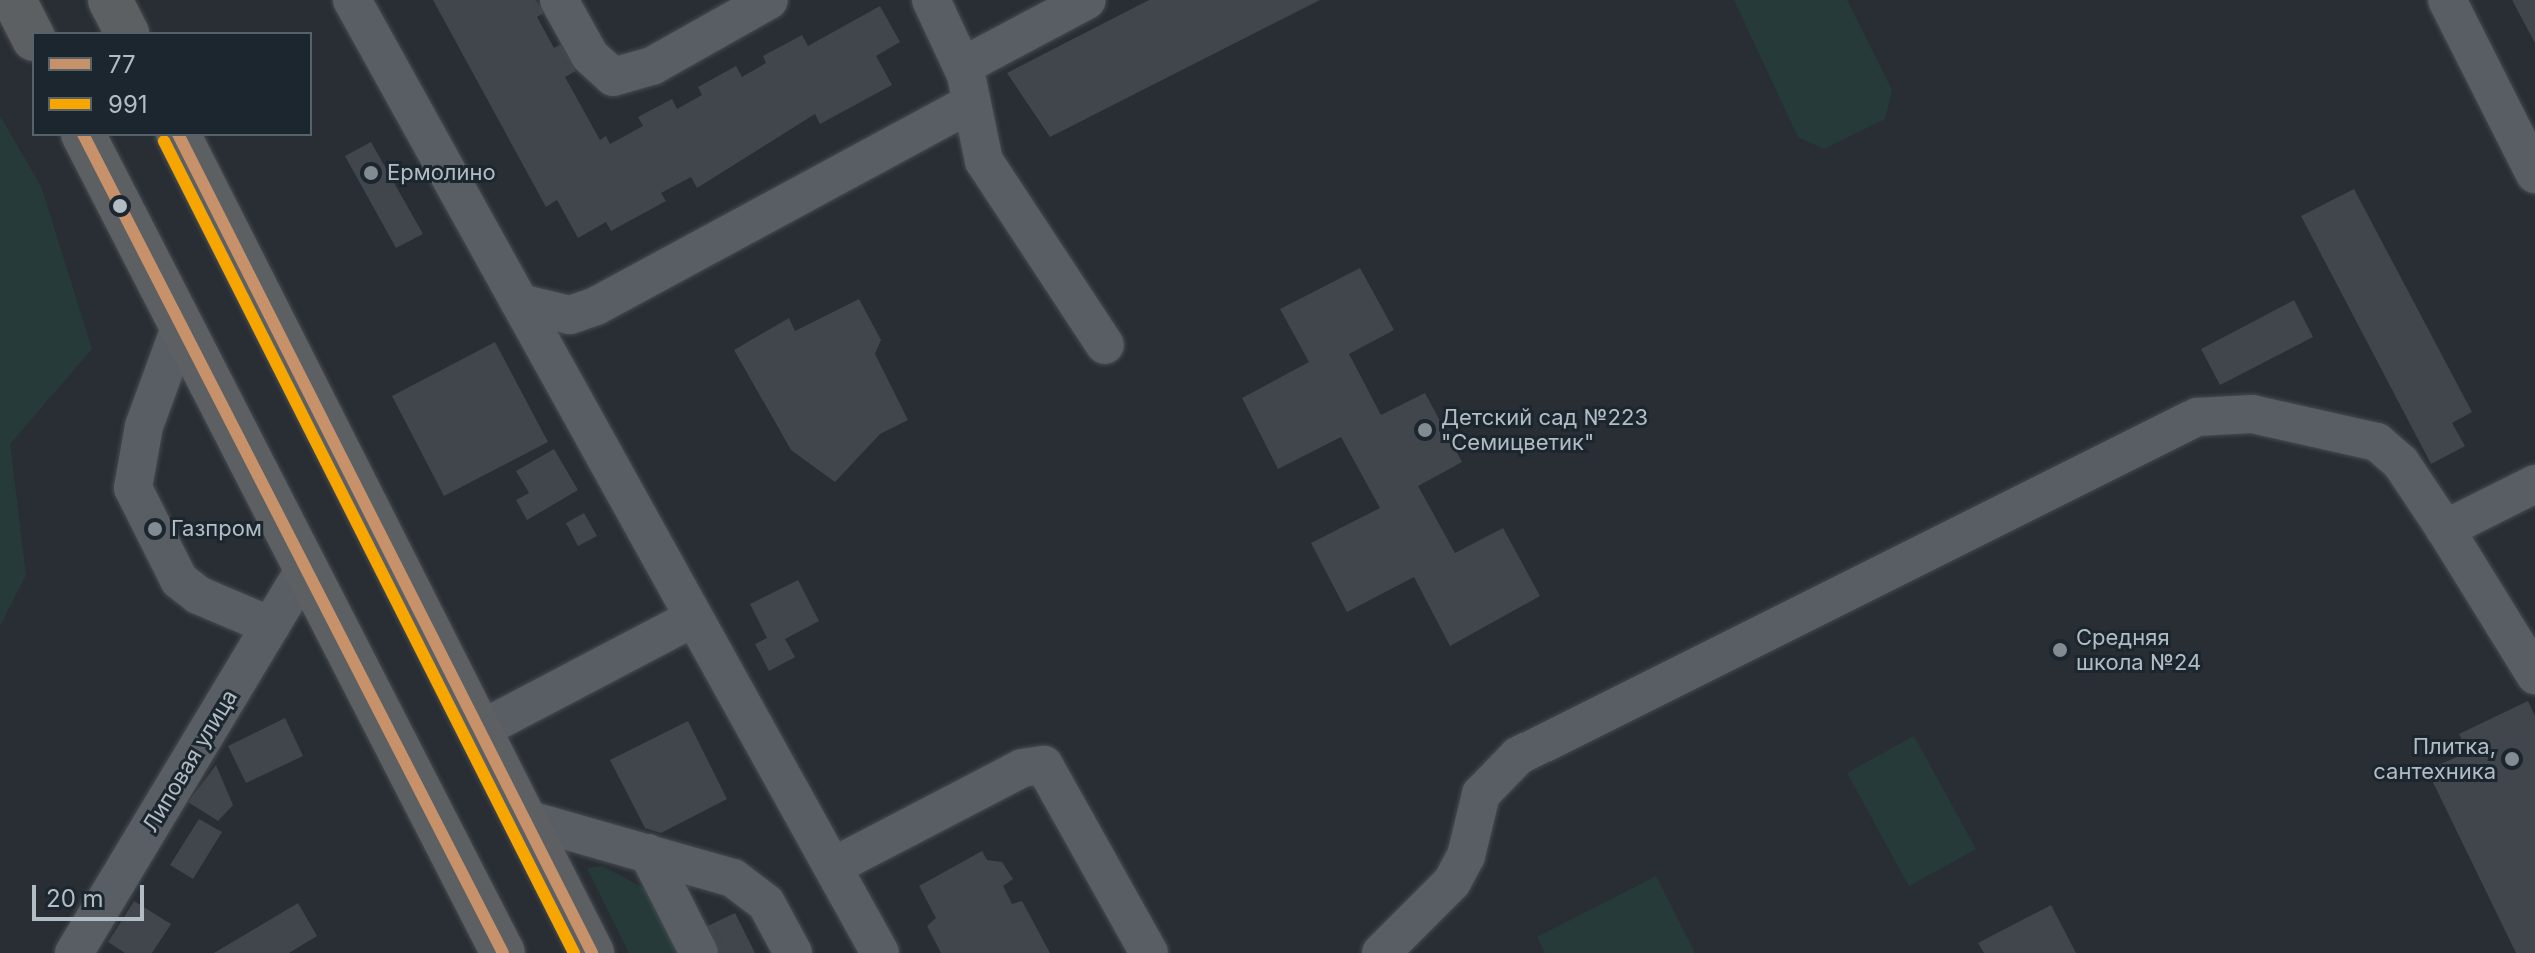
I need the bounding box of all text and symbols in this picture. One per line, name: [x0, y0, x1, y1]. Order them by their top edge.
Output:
legend: [32, 32, 312, 136]
text: 77: [108, 50, 136, 79]
text: 991: [108, 90, 148, 119]
place label: Ермолино: [387, 160, 496, 186]
marker: Ермолино: [362, 164, 380, 182]
unlabelled marker: [112, 198, 128, 214]
place label: Детский сад №223 "Семицветик": [1441, 404, 1648, 456]
marker: Детский сад №223 "Семицветик": [1416, 421, 1434, 439]
place label: Газпром: [171, 516, 262, 542]
marker: Газпром: [146, 520, 164, 538]
place label: Средняя школа №24: [2076, 624, 2201, 676]
marker: Средняя школа №24: [2051, 641, 2069, 659]
street label: Липовая улица: [137, 685, 243, 837]
place label: Плитка, сантехника: [2373, 733, 2496, 784]
marker: Плитка, сантехника: [2503, 750, 2521, 768]
scale bar: [36, 869, 148, 919]
text: 20 m: [46, 884, 104, 913]

